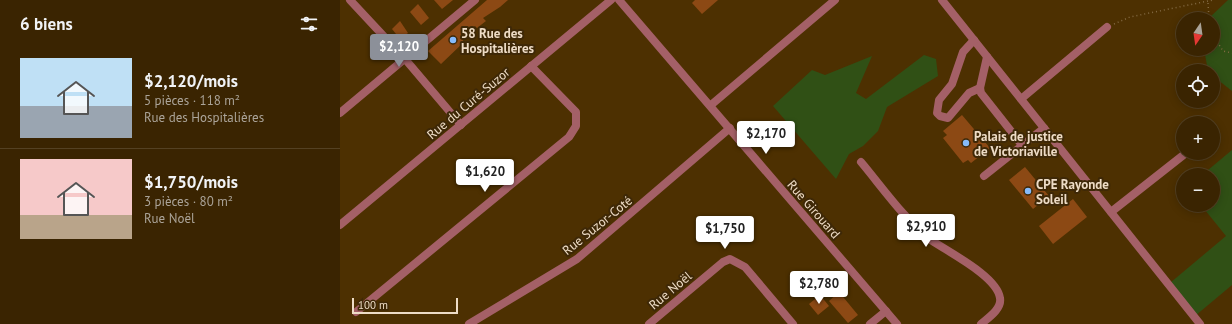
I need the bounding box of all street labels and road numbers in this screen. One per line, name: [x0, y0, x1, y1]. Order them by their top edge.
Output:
street label: Rue du Curé-Suzor: [423, 63, 514, 143]
street label: Rue Girouard: [783, 176, 844, 242]
street label: Rue Suzor-Coté: [559, 192, 636, 259]
street label: Rue Noël: [645, 267, 695, 313]

